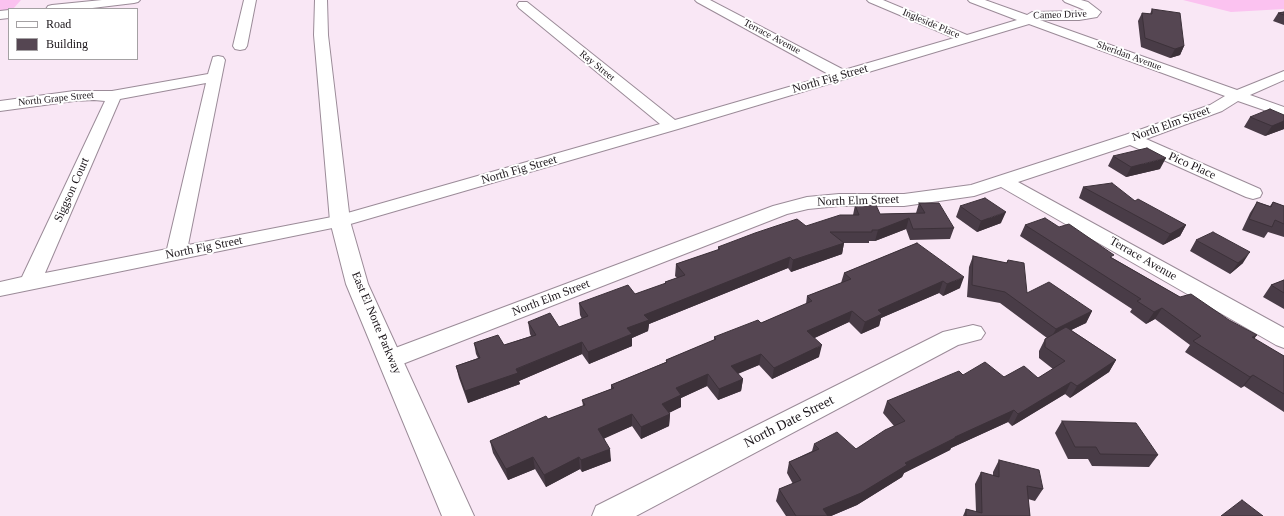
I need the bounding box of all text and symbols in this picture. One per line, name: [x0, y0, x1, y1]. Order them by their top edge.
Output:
street label: Ingleside Place: [901, 7, 961, 41]
legend: [8, 8, 138, 60]
street label: Cameo Drive: [1033, 8, 1087, 22]
text: Road: [46, 17, 71, 31]
street label: Terrace Avenue: [742, 17, 802, 57]
text: Building: [46, 37, 88, 51]
street label: Sheridan Avenue: [1095, 39, 1163, 73]
street label: Ray Street: [577, 48, 617, 84]
street label: North Fig Street: [791, 61, 869, 97]
street label: North Grape Street: [18, 89, 94, 109]
street label: North Elm Street: [1130, 103, 1212, 145]
street label: Pico Place: [1166, 149, 1218, 183]
street label: North Fig Street: [480, 152, 558, 188]
street label: Siggson Court: [51, 156, 93, 224]
street label: North Elm Street: [817, 192, 899, 210]
street label: North Fig Street: [164, 233, 244, 263]
street label: Terrace Avenue: [1107, 234, 1179, 284]
street label: East El Norte Parkway: [348, 270, 404, 376]
street label: North Elm Street: [510, 277, 592, 319]
street label: North Date Street: [741, 392, 837, 452]

